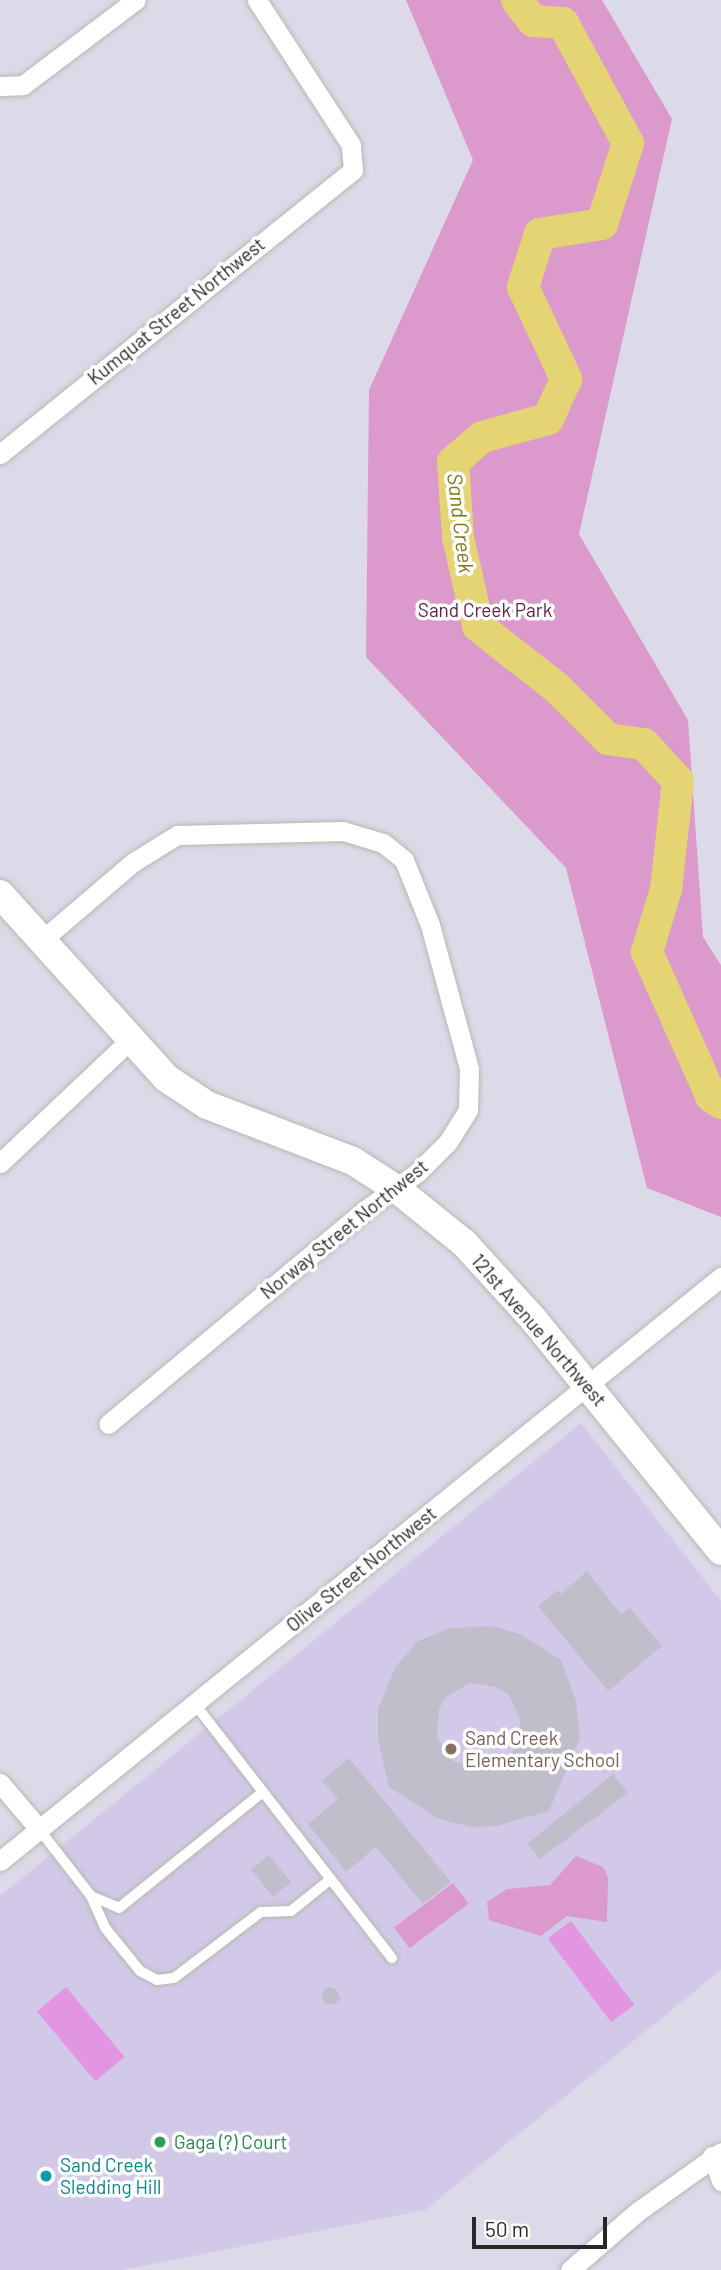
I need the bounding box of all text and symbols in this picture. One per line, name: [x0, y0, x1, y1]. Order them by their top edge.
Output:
street label: Kumquat Street Northwest: [83, 233, 269, 389]
water label: Sand Creek: [442, 472, 480, 574]
park label: Sand Creek Park: [418, 599, 552, 621]
street label: Norway Street Northwest: [256, 1154, 432, 1304]
street label: 121st Avenue Northwest: [467, 1249, 611, 1411]
street label: Olive Street Northwest: [282, 1502, 440, 1636]
place label: Sand Creek Elementary School: [465, 1727, 620, 1771]
marker: Sand Creek Elementary School: [443, 1741, 459, 1757]
place label: Gaga (?) Court: [174, 2131, 288, 2153]
marker: Gaga (?) Court: [152, 2134, 168, 2150]
place label: Sand Creek Sledding Hill: [60, 2154, 161, 2198]
marker: Sand Creek Sledding Hill: [38, 2168, 54, 2184]
scale bar: [476, 2204, 611, 2248]
text: 50 m: [485, 2216, 529, 2241]

